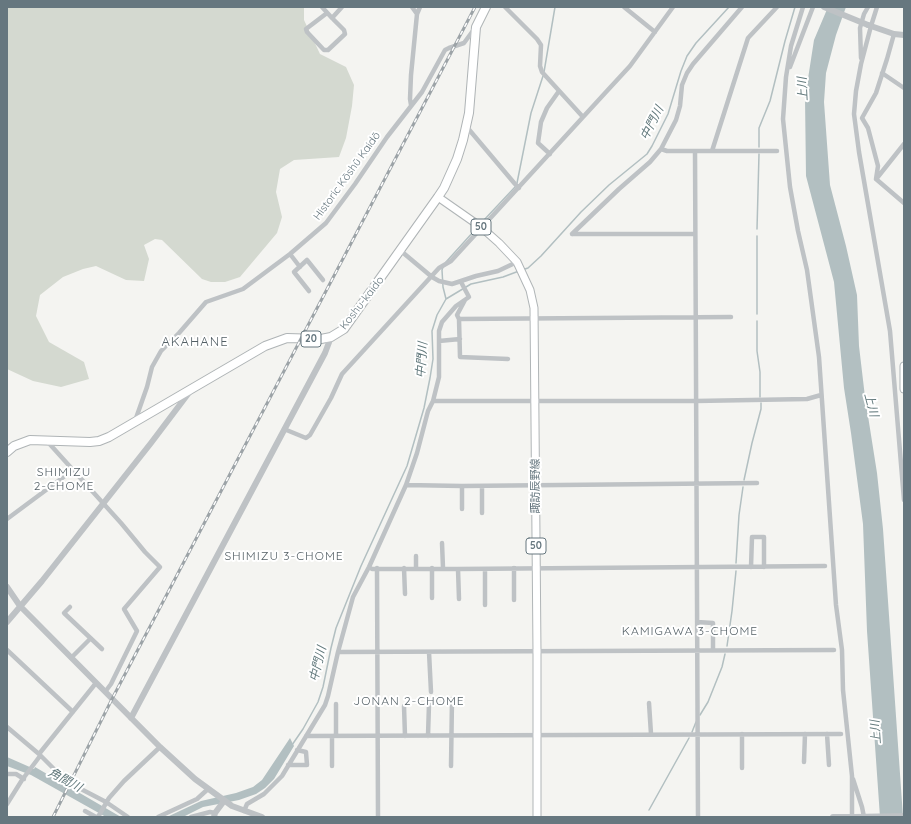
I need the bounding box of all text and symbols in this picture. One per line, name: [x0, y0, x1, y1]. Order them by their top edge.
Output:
water label: 上川: [795, 77, 811, 101]
water label: 中門川: [637, 104, 667, 142]
street label: Historic Kōshū Kaidō: [311, 129, 383, 223]
road number: 50: [471, 219, 491, 235]
street label: Koshu-kaido: [337, 274, 387, 332]
road number: 20: [301, 331, 321, 347]
district label: AKAHANE: [161, 334, 229, 350]
water label: 中門川: [414, 342, 430, 378]
water label: 上川: [861, 392, 881, 418]
street label: 諏訪辰野線: [529, 459, 543, 513]
district label: SHIMIZU 2-CHOME: [34, 465, 94, 493]
road number: 50: [526, 538, 546, 554]
district label: SHIMIZU 3-CHOME: [224, 549, 344, 563]
district label: KAMIGAWA 3-CHOME: [622, 624, 758, 638]
water label: 中門川: [307, 645, 329, 683]
district label: JONAN 2-CHOME: [353, 694, 465, 708]
water label: 上川: [868, 720, 884, 744]
water label: 角間川: [46, 765, 84, 795]

